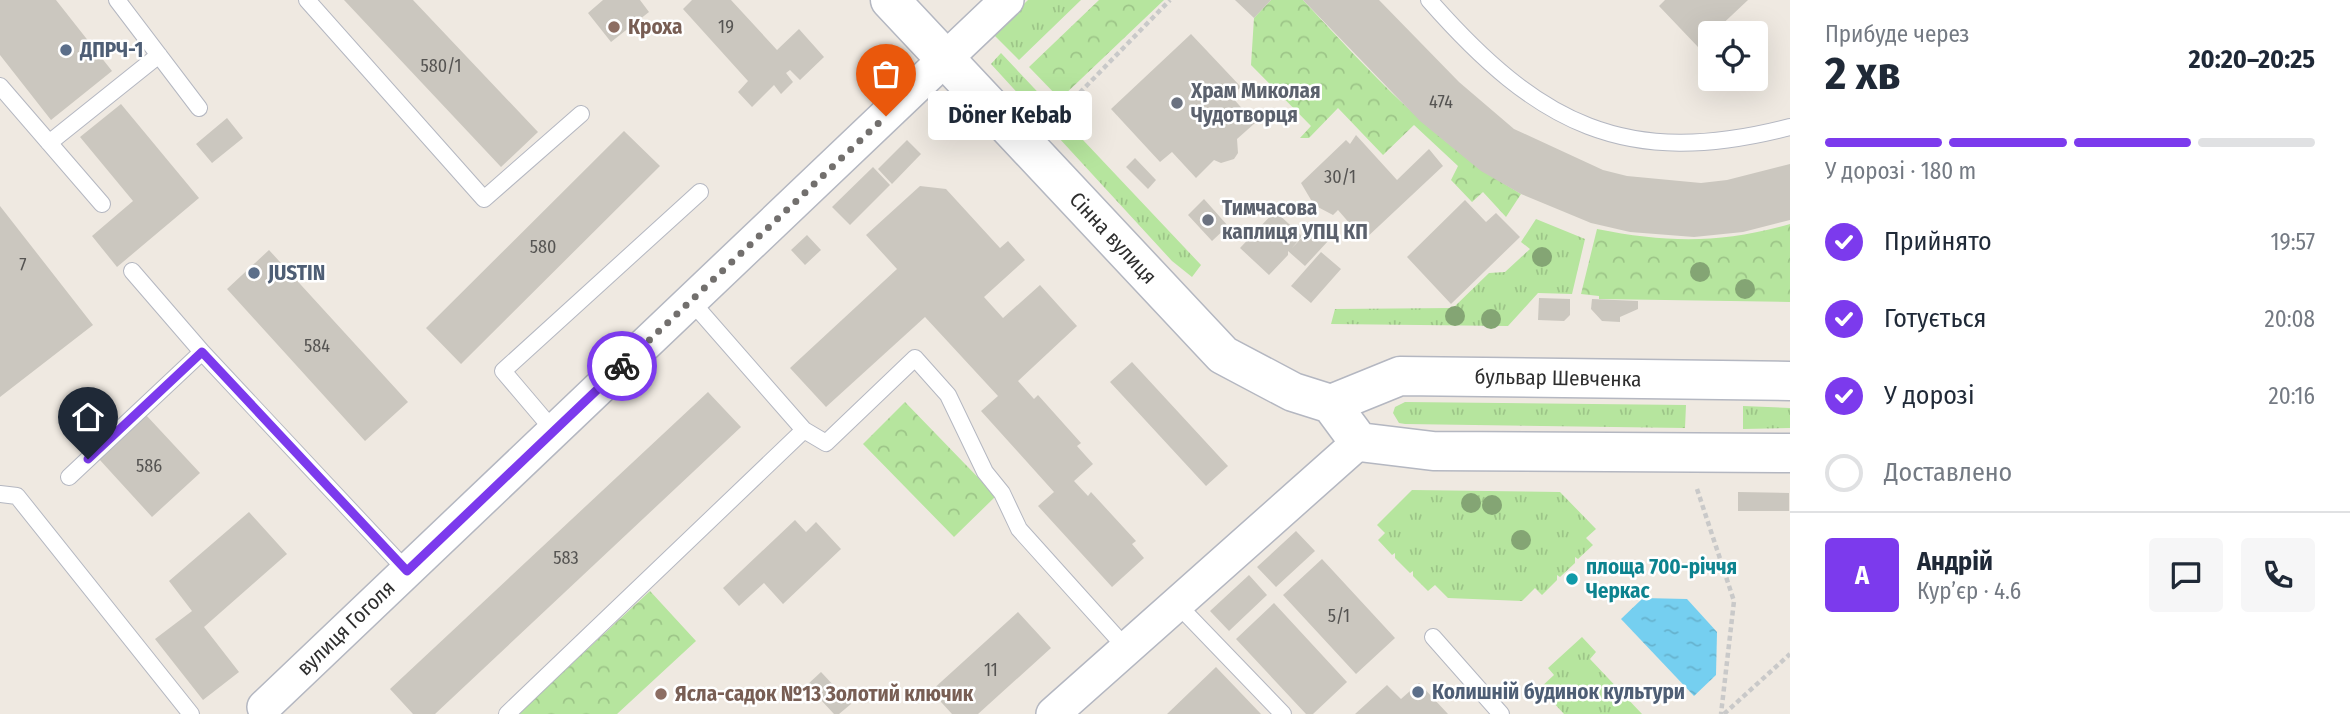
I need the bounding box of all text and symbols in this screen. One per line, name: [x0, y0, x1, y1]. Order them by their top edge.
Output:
place label: Кроха: [628, 14, 682, 40]
house number: 19: [718, 16, 734, 38]
marker: Кроха: [606, 19, 622, 35]
text: Прибуде через: [1825, 20, 1970, 48]
map controls: [1698, 21, 1768, 91]
button: locate: [1698, 21, 1768, 91]
place label: ДПРЧ-1: [79, 37, 143, 63]
marker: ДПРЧ-1: [58, 42, 74, 58]
pin: [856, 44, 916, 116]
text: 20:20–20:25: [2188, 44, 2315, 75]
text: 2 хв: [1825, 46, 1901, 101]
house number: 580/1: [420, 55, 462, 77]
icon: bag: [867, 55, 905, 93]
place label: Храм Миколая Чудотворця: [1190, 78, 1321, 128]
house number: 474: [1429, 91, 1453, 113]
callout: Döner Kebab: [928, 92, 1092, 140]
marker: Храм Миколая Чудотворця: [1169, 95, 1185, 111]
text: Döner Kebab: [948, 101, 1072, 129]
text: У дорозі · 180 m: [1825, 157, 1976, 185]
house number: 30/1: [1324, 166, 1356, 188]
street label: Сінна вулиця: [1064, 187, 1162, 289]
place label: Тимчасова каплиця УПЦ КП: [1222, 195, 1368, 245]
marker: Тимчасова каплиця УПЦ КП: [1200, 212, 1216, 228]
icon: check: [1825, 223, 1863, 261]
text: Прийнято: [1884, 226, 1992, 257]
text: 19:57: [2270, 228, 2315, 256]
house number: 580: [530, 236, 556, 258]
house number: 7: [19, 254, 27, 276]
place label: JUSTIN: [267, 260, 325, 286]
marker: JUSTIN: [246, 265, 262, 281]
icon: check: [1825, 300, 1863, 338]
text: Готується: [1884, 303, 1986, 334]
text: 20:08: [2265, 305, 2315, 333]
courier: [587, 331, 657, 401]
house number: 584: [304, 335, 330, 357]
icon: bike: [603, 347, 641, 385]
street label: бульвар Шевченка: [1474, 364, 1642, 392]
icon: check: [1825, 377, 1863, 415]
text: У дорозі: [1884, 380, 1974, 411]
text: 20:16: [2269, 382, 2315, 410]
pin: [58, 387, 118, 459]
icon: home: [69, 398, 107, 436]
house number: 586: [136, 455, 162, 477]
text: Доставлено: [1884, 457, 2012, 488]
button: chat: [2149, 538, 2223, 612]
button: phone: [2241, 538, 2315, 612]
text: Андрій: [1917, 546, 1993, 577]
house number: 583: [553, 547, 579, 569]
place label: площа 700-річчя Черкас: [1586, 554, 1737, 604]
text: А: [1855, 560, 1869, 591]
marker: площа 700-річчя Черкас: [1564, 571, 1580, 587]
street label: вулиця Гоголя: [292, 575, 400, 681]
text: Кур’єр · 4.6: [1917, 577, 2021, 605]
house number: 5/1: [1328, 605, 1350, 627]
house number: 11: [984, 659, 998, 681]
place label: Колишній будинок культури: [1432, 679, 1685, 705]
place label: Ясла-садок №13 Золотий ключик: [675, 681, 974, 707]
marker: Колишній будинок культури: [1410, 684, 1426, 700]
marker: Ясла-садок №13 Золотий ключик: [653, 686, 669, 702]

